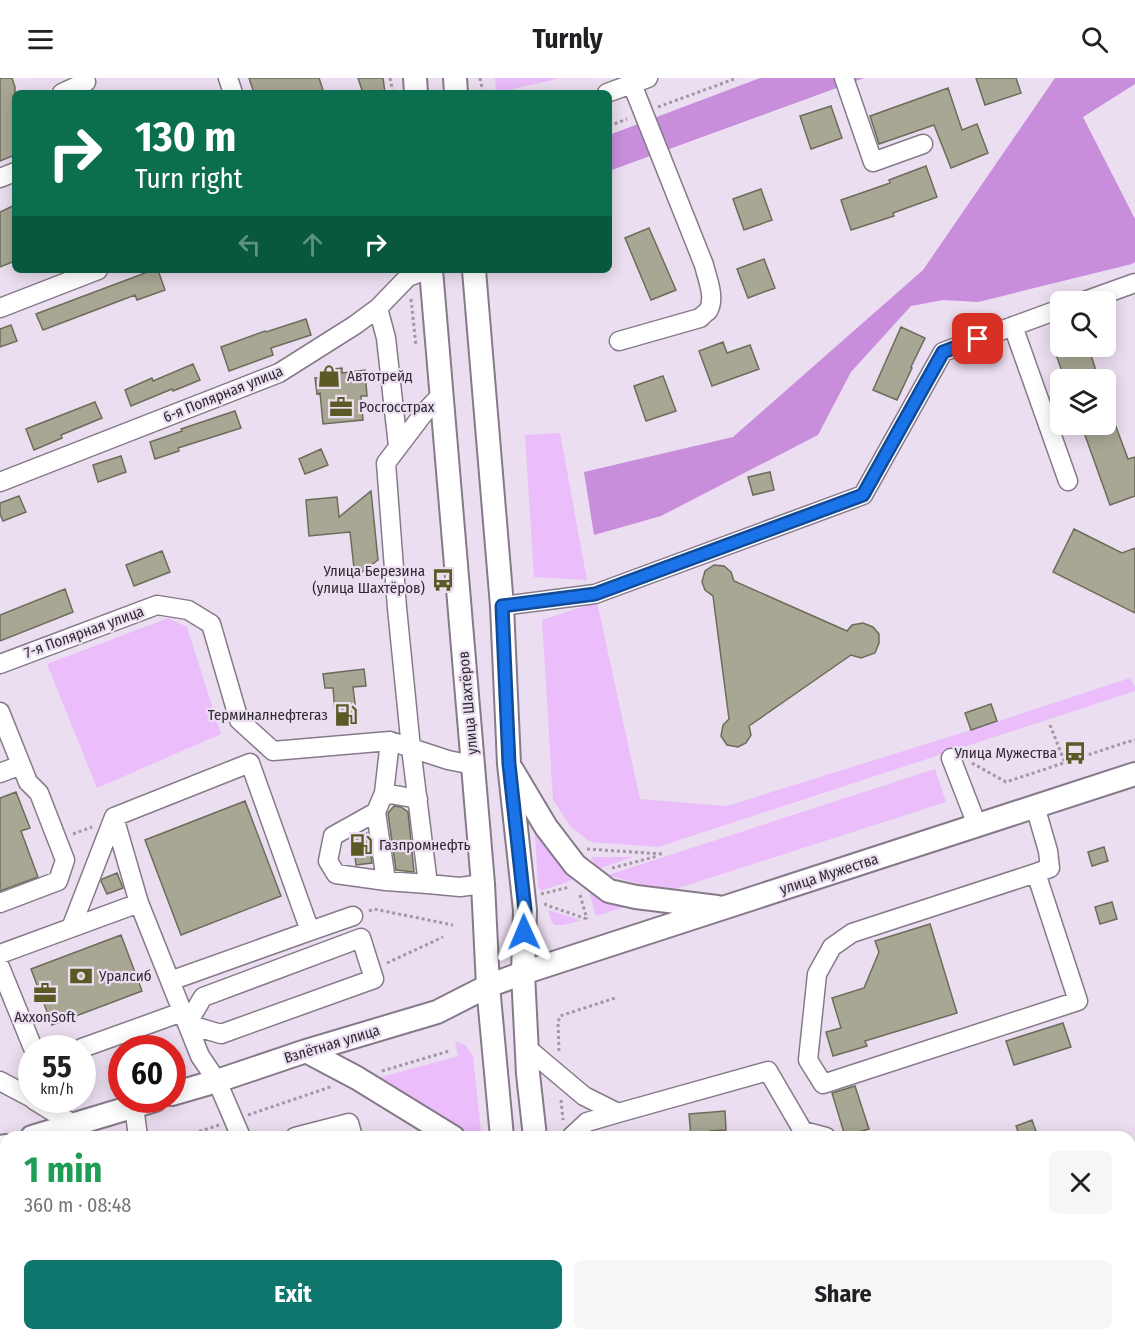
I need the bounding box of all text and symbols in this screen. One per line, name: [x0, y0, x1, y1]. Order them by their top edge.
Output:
icon: menu: [24, 23, 57, 56]
text: Turnly: [532, 23, 603, 55]
icon: search: [1078, 23, 1111, 56]
text: 130 m: [135, 112, 236, 162]
icon: right: [36, 114, 114, 192]
text: Turn right: [135, 163, 243, 195]
icon: left: [233, 228, 266, 261]
icon: ahead: [296, 228, 329, 261]
icon: right: [359, 228, 392, 261]
map controls: [1050, 291, 1116, 435]
button: search: [1050, 291, 1116, 357]
pin: [952, 313, 1003, 364]
icon: arrive: [961, 322, 994, 355]
street label: 6-я Полярная улица: [160, 362, 286, 426]
shop icon: Автотрейд: [316, 363, 342, 389]
place label: Автотрейд: [347, 367, 413, 385]
button: layers: [1050, 369, 1116, 435]
office icon: Росгосстрах: [328, 394, 354, 420]
place label: Росгосстрах: [359, 398, 435, 416]
place label: Улица Березина (улица Шахтёров): [312, 562, 425, 597]
bus stop icon: Улица Березина (улица Шахтёров): [430, 567, 456, 593]
street label: 7-я Полярная улица: [22, 602, 146, 662]
street label: улица Шахтёров: [455, 650, 481, 756]
fuel station icon: Терминалнефтегаз: [333, 702, 359, 728]
place label: Терминалнефтегаз: [208, 706, 328, 724]
bus stop icon: Улица Мужества: [1062, 740, 1088, 766]
place label: Улица Мужества: [953, 744, 1057, 762]
fuel station icon: Газпромнефть: [348, 832, 374, 858]
place label: Газпромнефть: [379, 836, 471, 854]
street label: улица Мужества: [777, 850, 881, 898]
position arrow: [492, 900, 556, 964]
bank icon: Уралсиб: [68, 963, 94, 989]
place label: Уралсиб: [98, 967, 152, 985]
office icon: AxxonSoft: [32, 980, 58, 1006]
place label: AxxonSoft: [14, 1008, 76, 1026]
street label: Взлётная улица: [282, 1021, 382, 1067]
speed limit sign: 60: [108, 1035, 186, 1113]
text: 55: [42, 1049, 72, 1085]
text: km/h: [40, 1080, 74, 1098]
text: 1 min: [24, 1148, 102, 1192]
button: close: [1049, 1151, 1112, 1214]
text: 360 m · 08:48: [24, 1193, 131, 1217]
button: Exit: [24, 1260, 562, 1329]
button: Share: [574, 1260, 1112, 1329]

